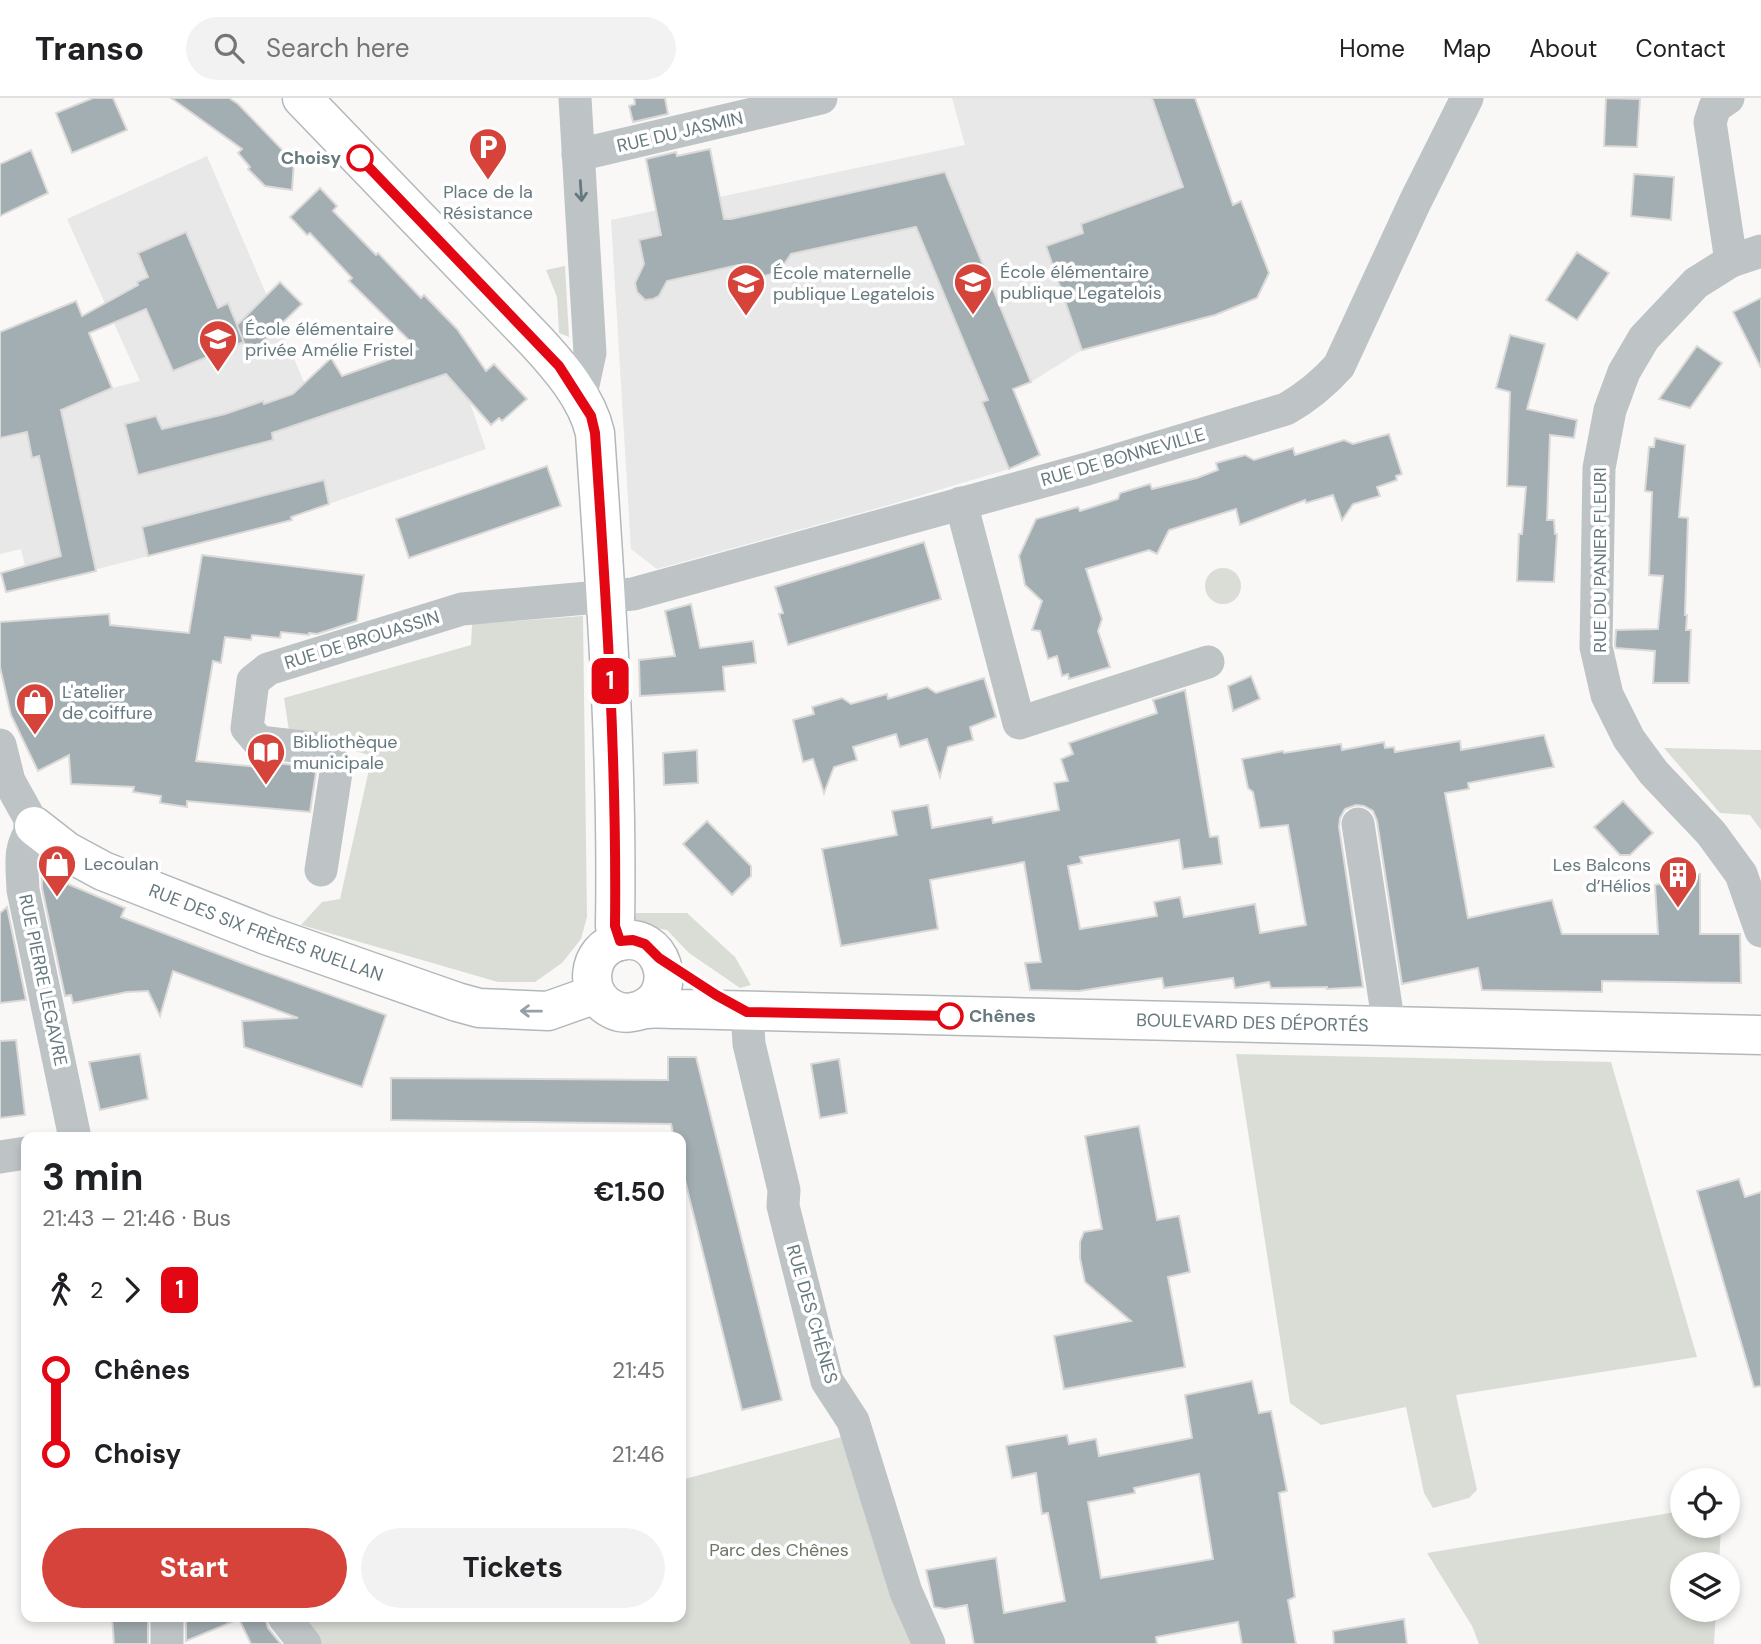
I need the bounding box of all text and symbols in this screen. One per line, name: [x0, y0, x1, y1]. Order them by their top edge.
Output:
search box: [186, 17, 676, 80]
text: Transo: [35, 27, 144, 70]
icon: search: [210, 29, 248, 67]
text: Search here: [266, 31, 410, 65]
text: Home: [1339, 33, 1405, 64]
text: Map: [1443, 33, 1491, 64]
text: About: [1529, 33, 1598, 64]
text: Contact: [1636, 33, 1726, 64]
street label: RUE DU JASMIN: [614, 106, 746, 158]
parking icon: Place de la Résistance: [467, 126, 509, 181]
marker: Choisy: [347, 145, 373, 171]
place label: Choisy: [281, 146, 341, 170]
one-way arrow: [575, 179, 588, 201]
place label: Place de la Résistance: [443, 180, 533, 225]
place label: École élémentaire publique Legatelois: [1000, 260, 1162, 305]
place label: École maternelle publique Legatelois: [773, 261, 935, 306]
school or university icon: École élémentaire publique Legatelois: [952, 261, 994, 316]
school or university icon: École maternelle publique Legatelois: [725, 262, 767, 317]
place label: École élémentaire privée Amélie Fristel: [245, 317, 413, 362]
school or university icon: École élémentaire privée Amélie Fristel: [197, 318, 239, 373]
street label: RUE DE BONNEVILLE: [1038, 422, 1208, 492]
street label: RUE DU PANIER FLEURI: [1588, 467, 1612, 653]
street label: RUE DE BROUASSIN: [282, 605, 442, 675]
line badge: 1: [587, 658, 633, 704]
text: 1: [606, 665, 614, 696]
place label: L'atelier de coiffure: [62, 680, 153, 725]
shop icon: L'atelier de coiffure: [14, 681, 56, 736]
place label: Bibliothèque municipale: [293, 730, 398, 775]
library icon: Bibliothèque municipale: [245, 731, 287, 786]
shop icon: Lecoulan: [36, 843, 78, 898]
place label: Lecoulan: [84, 852, 159, 876]
place label: Les Balcons d’Hélios: [1553, 853, 1651, 898]
building icon: Les Balcons d’Hélios: [1657, 854, 1699, 909]
street label: RUE DES SIX FRÈRES RUELLAN: [145, 878, 386, 987]
street label: RUE PIERRE LEGAVRE: [13, 892, 73, 1068]
marker: Chênes: [937, 1003, 963, 1029]
one-way arrow: [519, 1004, 542, 1017]
place label: Chênes: [969, 1004, 1036, 1028]
street label: BOULEVARD DES DÉPORTÉS: [1136, 1008, 1369, 1038]
text: 3 min: [42, 1152, 143, 1202]
text: €1.50: [594, 1175, 665, 1209]
text: 21:43 – 21:46 · Bus: [42, 1203, 231, 1233]
street label: RUE DES CHÊNES: [781, 1242, 843, 1386]
icon: walk: [42, 1271, 80, 1309]
icon: forward: [113, 1271, 151, 1309]
text: 1: [175, 1274, 184, 1305]
text: 2: [90, 1275, 103, 1305]
text: Chênes: [94, 1353, 190, 1387]
text: 21:45: [612, 1355, 665, 1385]
text: Choisy: [94, 1437, 181, 1471]
text: 21:46: [612, 1439, 665, 1469]
map controls: [1670, 1468, 1740, 1622]
button: locate: [1670, 1468, 1740, 1538]
button: Start: [42, 1528, 347, 1608]
button: Tickets: [361, 1528, 665, 1608]
park label: Parc des Chênes: [709, 1538, 849, 1562]
button: layers: [1670, 1552, 1740, 1622]

